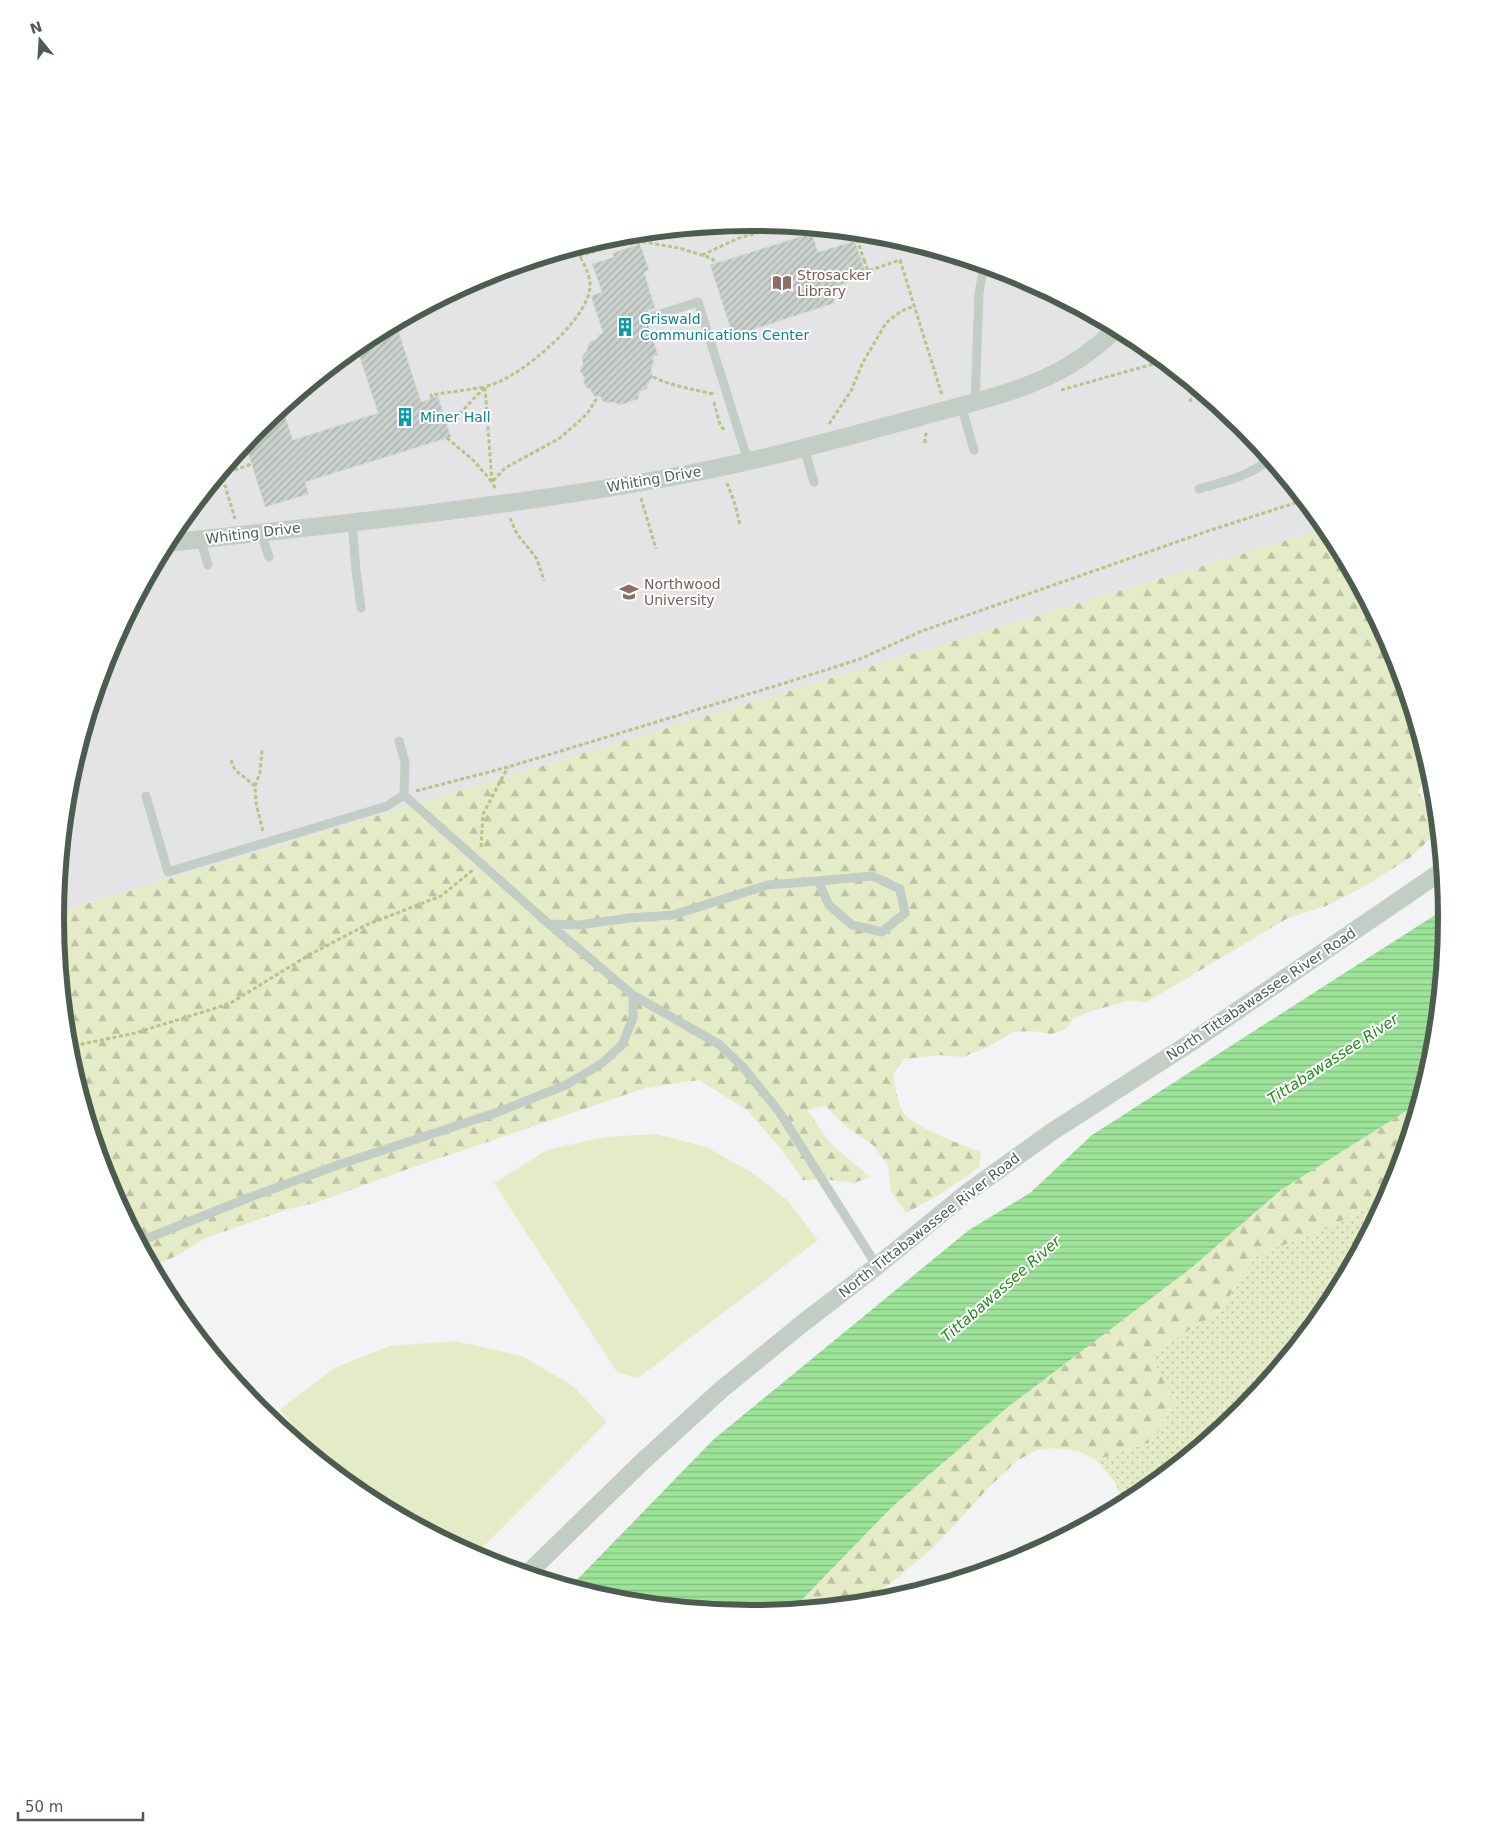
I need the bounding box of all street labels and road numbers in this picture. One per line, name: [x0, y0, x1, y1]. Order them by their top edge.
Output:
street label: Whiting Drive: [606, 463, 702, 495]
street label: Whiting Drive: [205, 519, 301, 547]
street label: North Tittabawassee River Road: [1163, 924, 1359, 1064]
street label: North Tittabawassee River Road: [835, 1149, 1023, 1301]

